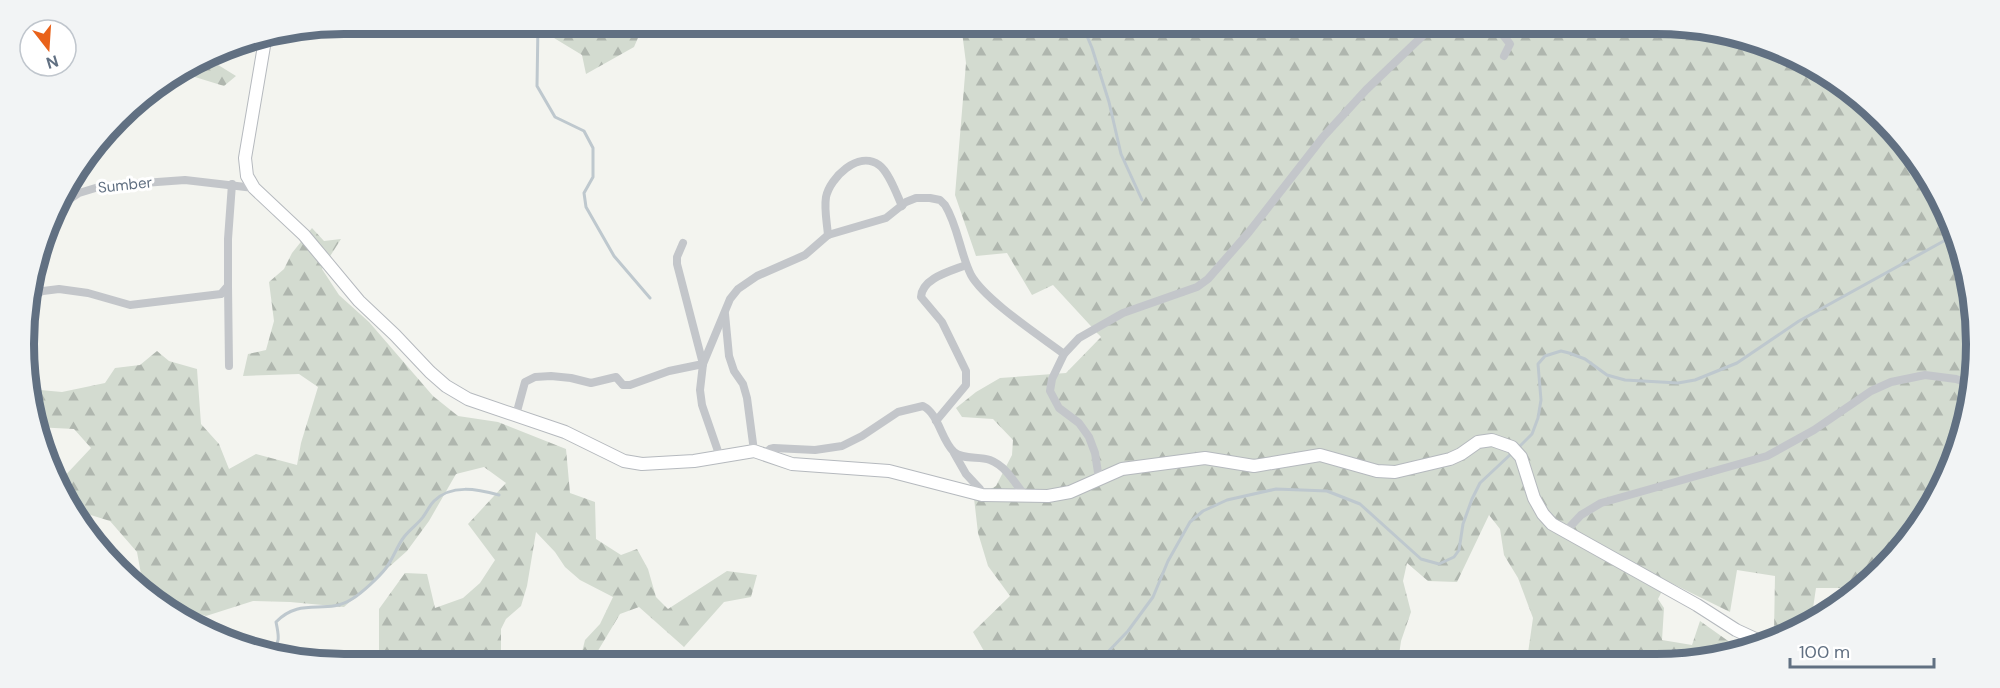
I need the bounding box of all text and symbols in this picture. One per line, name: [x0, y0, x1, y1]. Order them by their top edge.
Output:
north arrow: [18, 18, 78, 78]
text: N: [44, 50, 61, 74]
street label: Sumber: [97, 172, 153, 198]
scale bar: [1790, 631, 1934, 669]
text: 100 m: [1799, 640, 1850, 664]

